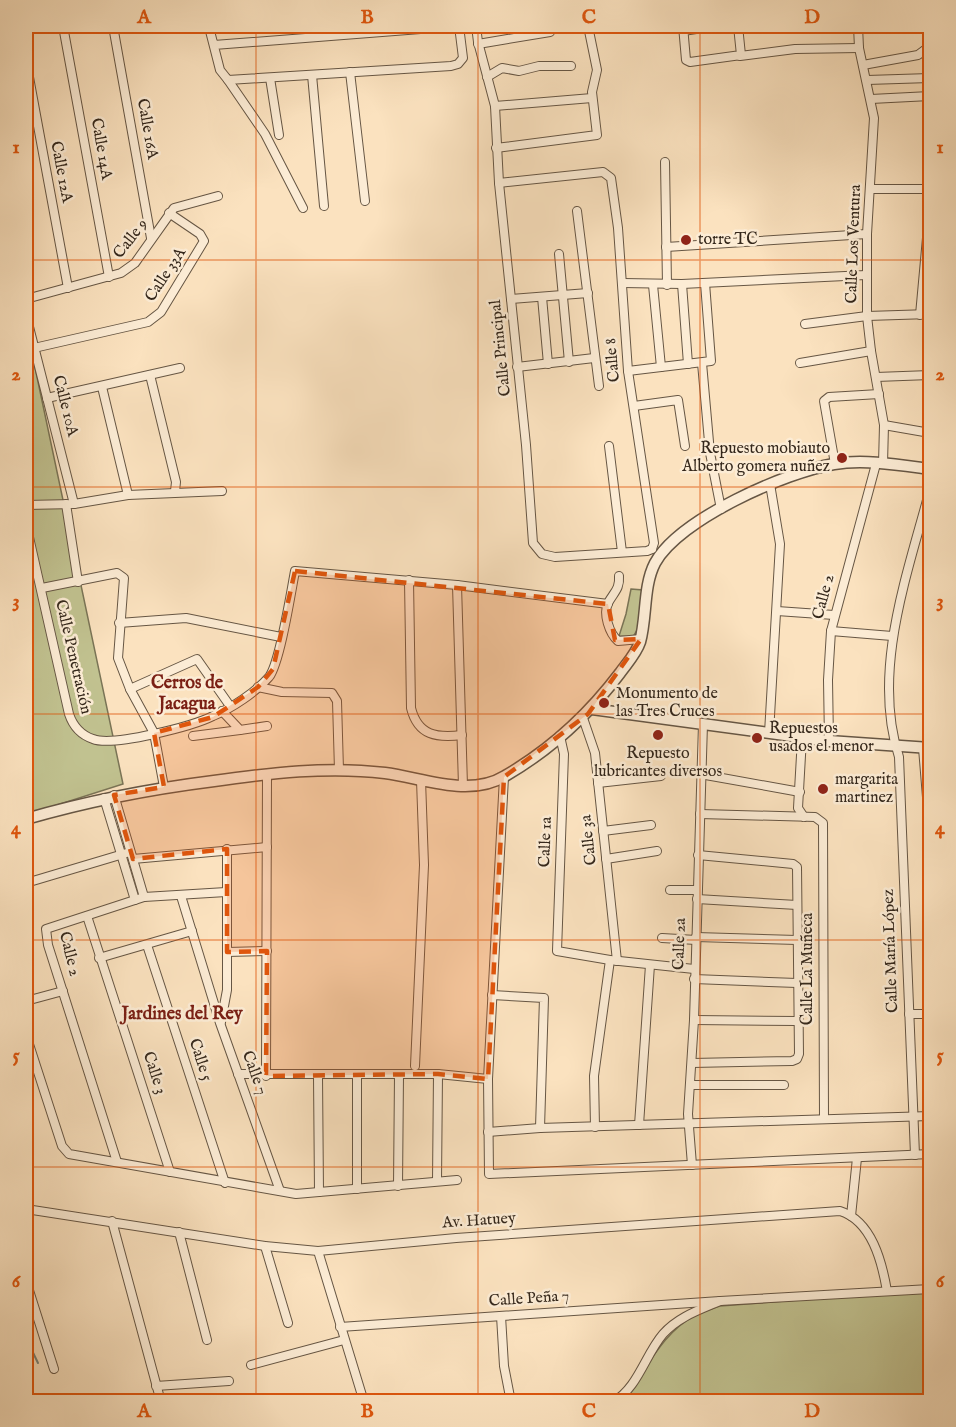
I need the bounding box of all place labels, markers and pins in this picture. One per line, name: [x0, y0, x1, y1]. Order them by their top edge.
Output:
place label: torre TC: [698, 230, 758, 250]
marker: torre TC: [679, 233, 693, 247]
place label: Repuesto mobiauto Alberto gomera nuñez: [681, 439, 830, 477]
marker: Repuesto mobiauto Alberto gomera nuñez: [835, 451, 849, 465]
place label: Monumento de las Tres Cruces: [616, 684, 718, 722]
marker: Monumento de las Tres Cruces: [597, 696, 611, 710]
place label: Repuestos usados el menor: [769, 719, 874, 757]
marker: Repuesto lubricantes diversos: [651, 728, 665, 742]
marker: Repuestos usados el menor: [750, 731, 764, 745]
place label: Repuesto lubricantes diversos: [594, 744, 722, 782]
place label: margarita martinez: [835, 770, 898, 808]
marker: margarita martinez: [816, 782, 830, 796]

